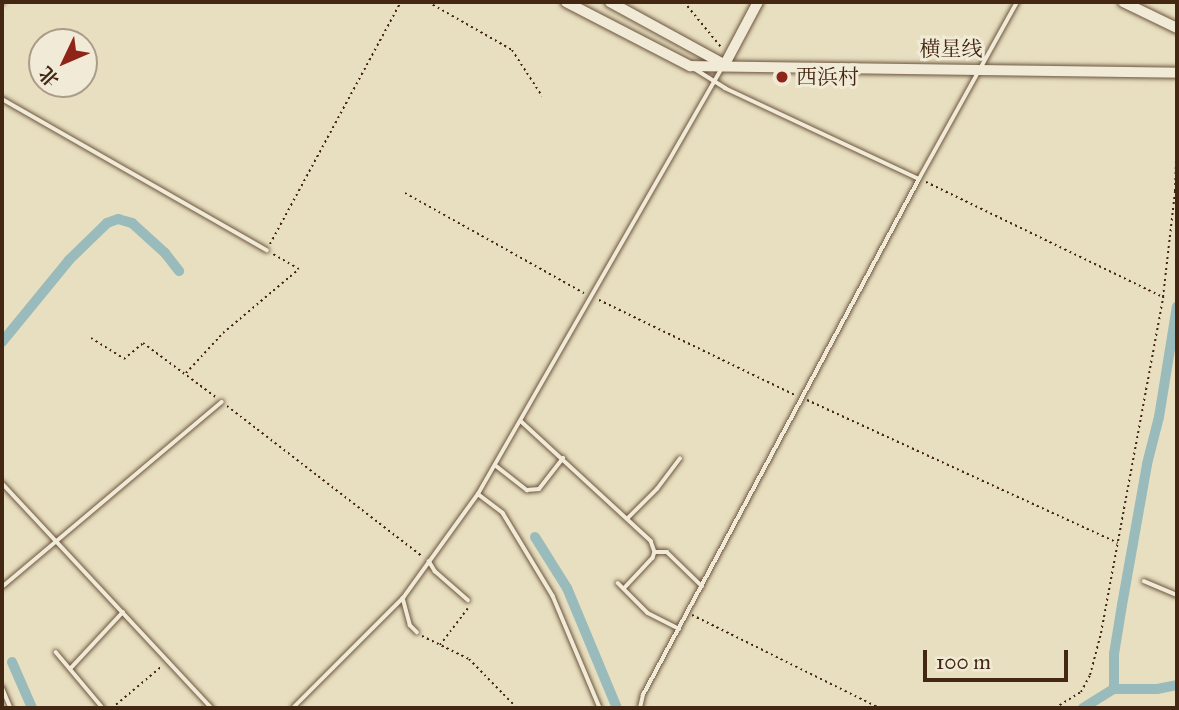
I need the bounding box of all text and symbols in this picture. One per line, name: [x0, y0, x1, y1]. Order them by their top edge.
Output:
north arrow: [28, 28, 98, 98]
street label: 横星线: [920, 36, 982, 62]
text: 北: [34, 62, 64, 91]
place label: 西浜村: [796, 64, 859, 90]
marker: 西浜村: [774, 69, 790, 85]
scale bar: [927, 636, 1072, 680]
text: 100 m: [936, 649, 991, 675]

